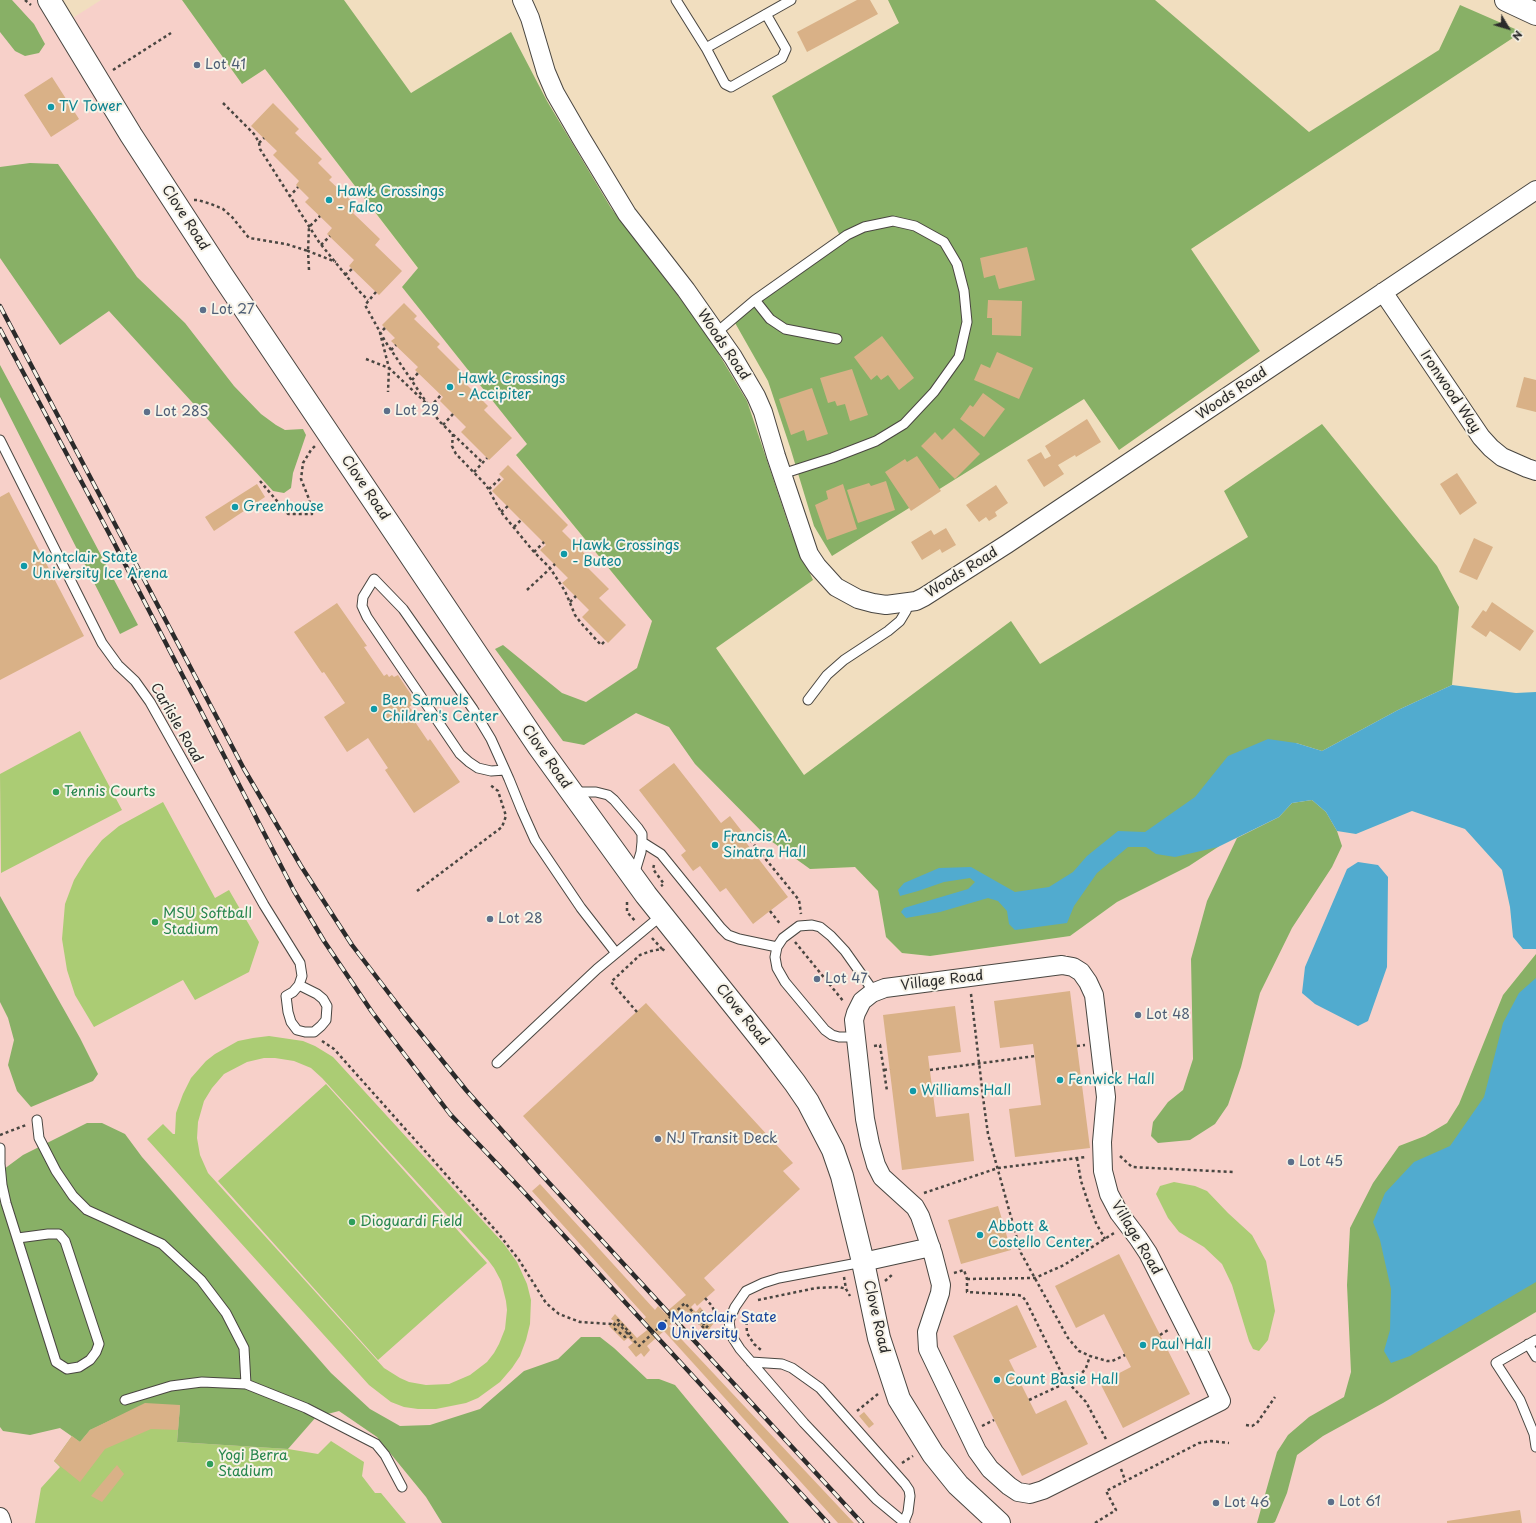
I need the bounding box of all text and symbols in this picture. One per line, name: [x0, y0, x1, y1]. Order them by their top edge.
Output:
north arrow: [1488, 8, 1528, 48]
text: N: [1508, 27, 1527, 44]
place label: Lot 41: [205, 57, 246, 73]
marker: Lot 41: [192, 60, 202, 70]
place label: TV Tower: [59, 99, 122, 115]
marker: TV Tower: [46, 102, 56, 112]
street label: Clove Road: [158, 182, 212, 254]
place label: Hawk Crossings - Falco: [337, 184, 444, 216]
marker: Hawk Crossings - Falco: [324, 195, 334, 205]
place label: Lot 27: [211, 302, 255, 318]
marker: Lot 27: [198, 305, 208, 315]
street label: Woods Road: [693, 306, 753, 384]
street label: Ironwood Way: [1416, 347, 1484, 437]
street label: Woods Road: [1193, 364, 1271, 424]
place label: Hawk Crossings - Accipiter: [458, 371, 565, 404]
marker: Hawk Crossings - Accipiter: [445, 382, 455, 392]
place label: Lot 29: [395, 403, 439, 419]
place label: Lot 28S: [155, 404, 208, 420]
marker: Lot 29: [382, 406, 392, 416]
marker: Lot 28S: [142, 407, 152, 417]
street label: Clove Road: [337, 452, 393, 524]
place label: Greenhouse: [243, 499, 324, 515]
marker: Greenhouse: [230, 502, 240, 512]
place label: Hawk Crossings - Buteo: [572, 538, 679, 570]
street label: Woods Road: [923, 544, 1001, 602]
marker: Hawk Crossings - Buteo: [559, 549, 569, 559]
place label: Montclair State University Ice Arena: [32, 550, 168, 582]
marker: Montclair State University Ice Arena: [19, 561, 29, 571]
street label: Carlisle Road: [146, 680, 206, 766]
place label: Ben Samuels Children's Center: [382, 693, 498, 726]
marker: Ben Samuels Children's Center: [369, 704, 379, 714]
street label: Clove Road: [518, 722, 574, 792]
place label: Tennis Courts: [64, 784, 155, 800]
marker: Tennis Courts: [51, 787, 61, 797]
place label: Francis A. Sinatra Hall: [723, 829, 806, 862]
marker: Francis A. Sinatra Hall: [710, 840, 720, 850]
place label: MSU Softball Stadium: [163, 906, 252, 938]
place label: Lot 28: [498, 911, 543, 927]
marker: Lot 28: [485, 914, 495, 924]
marker: MSU Softball Stadium: [150, 917, 160, 927]
street label: Village Road: [900, 968, 984, 994]
place label: Lot 47: [825, 971, 868, 987]
marker: Lot 47: [812, 974, 822, 984]
street label: Clove Road: [712, 981, 772, 1049]
place label: Lot 48: [1146, 1007, 1190, 1023]
marker: Lot 48: [1133, 1010, 1143, 1020]
place label: Fenwick Hall: [1068, 1072, 1155, 1088]
marker: Fenwick Hall: [1055, 1075, 1065, 1085]
place label: Williams Hall: [921, 1083, 1011, 1099]
marker: Williams Hall: [908, 1086, 918, 1096]
place label: NJ Transit Deck: [666, 1131, 778, 1147]
marker: NJ Transit Deck: [653, 1134, 663, 1144]
place label: Lot 45: [1299, 1154, 1343, 1170]
marker: Lot 45: [1286, 1157, 1296, 1167]
street label: Village Road: [1107, 1198, 1165, 1278]
place label: Dioguardi Field: [360, 1214, 463, 1230]
marker: Dioguardi Field: [347, 1217, 357, 1227]
place label: Abbott & Costello Center: [988, 1219, 1092, 1252]
marker: Abbott & Costello Center: [975, 1230, 985, 1240]
street label: Clove Road: [859, 1279, 893, 1355]
place label: Montclair State University: [671, 1310, 777, 1342]
marker: Montclair State University: [656, 1320, 668, 1332]
place label: Paul Hall: [1151, 1337, 1211, 1353]
marker: Paul Hall: [1138, 1340, 1148, 1350]
place label: Count Basie Hall: [1005, 1372, 1118, 1388]
marker: Count Basie Hall: [992, 1375, 1002, 1385]
place label: Yogi Berra Stadium: [218, 1448, 288, 1480]
marker: Yogi Berra Stadium: [205, 1459, 215, 1469]
place label: Lot 61: [1339, 1494, 1381, 1510]
place label: Lot 46: [1224, 1495, 1269, 1511]
marker: Lot 61: [1326, 1497, 1336, 1507]
marker: Lot 46: [1211, 1498, 1221, 1508]

